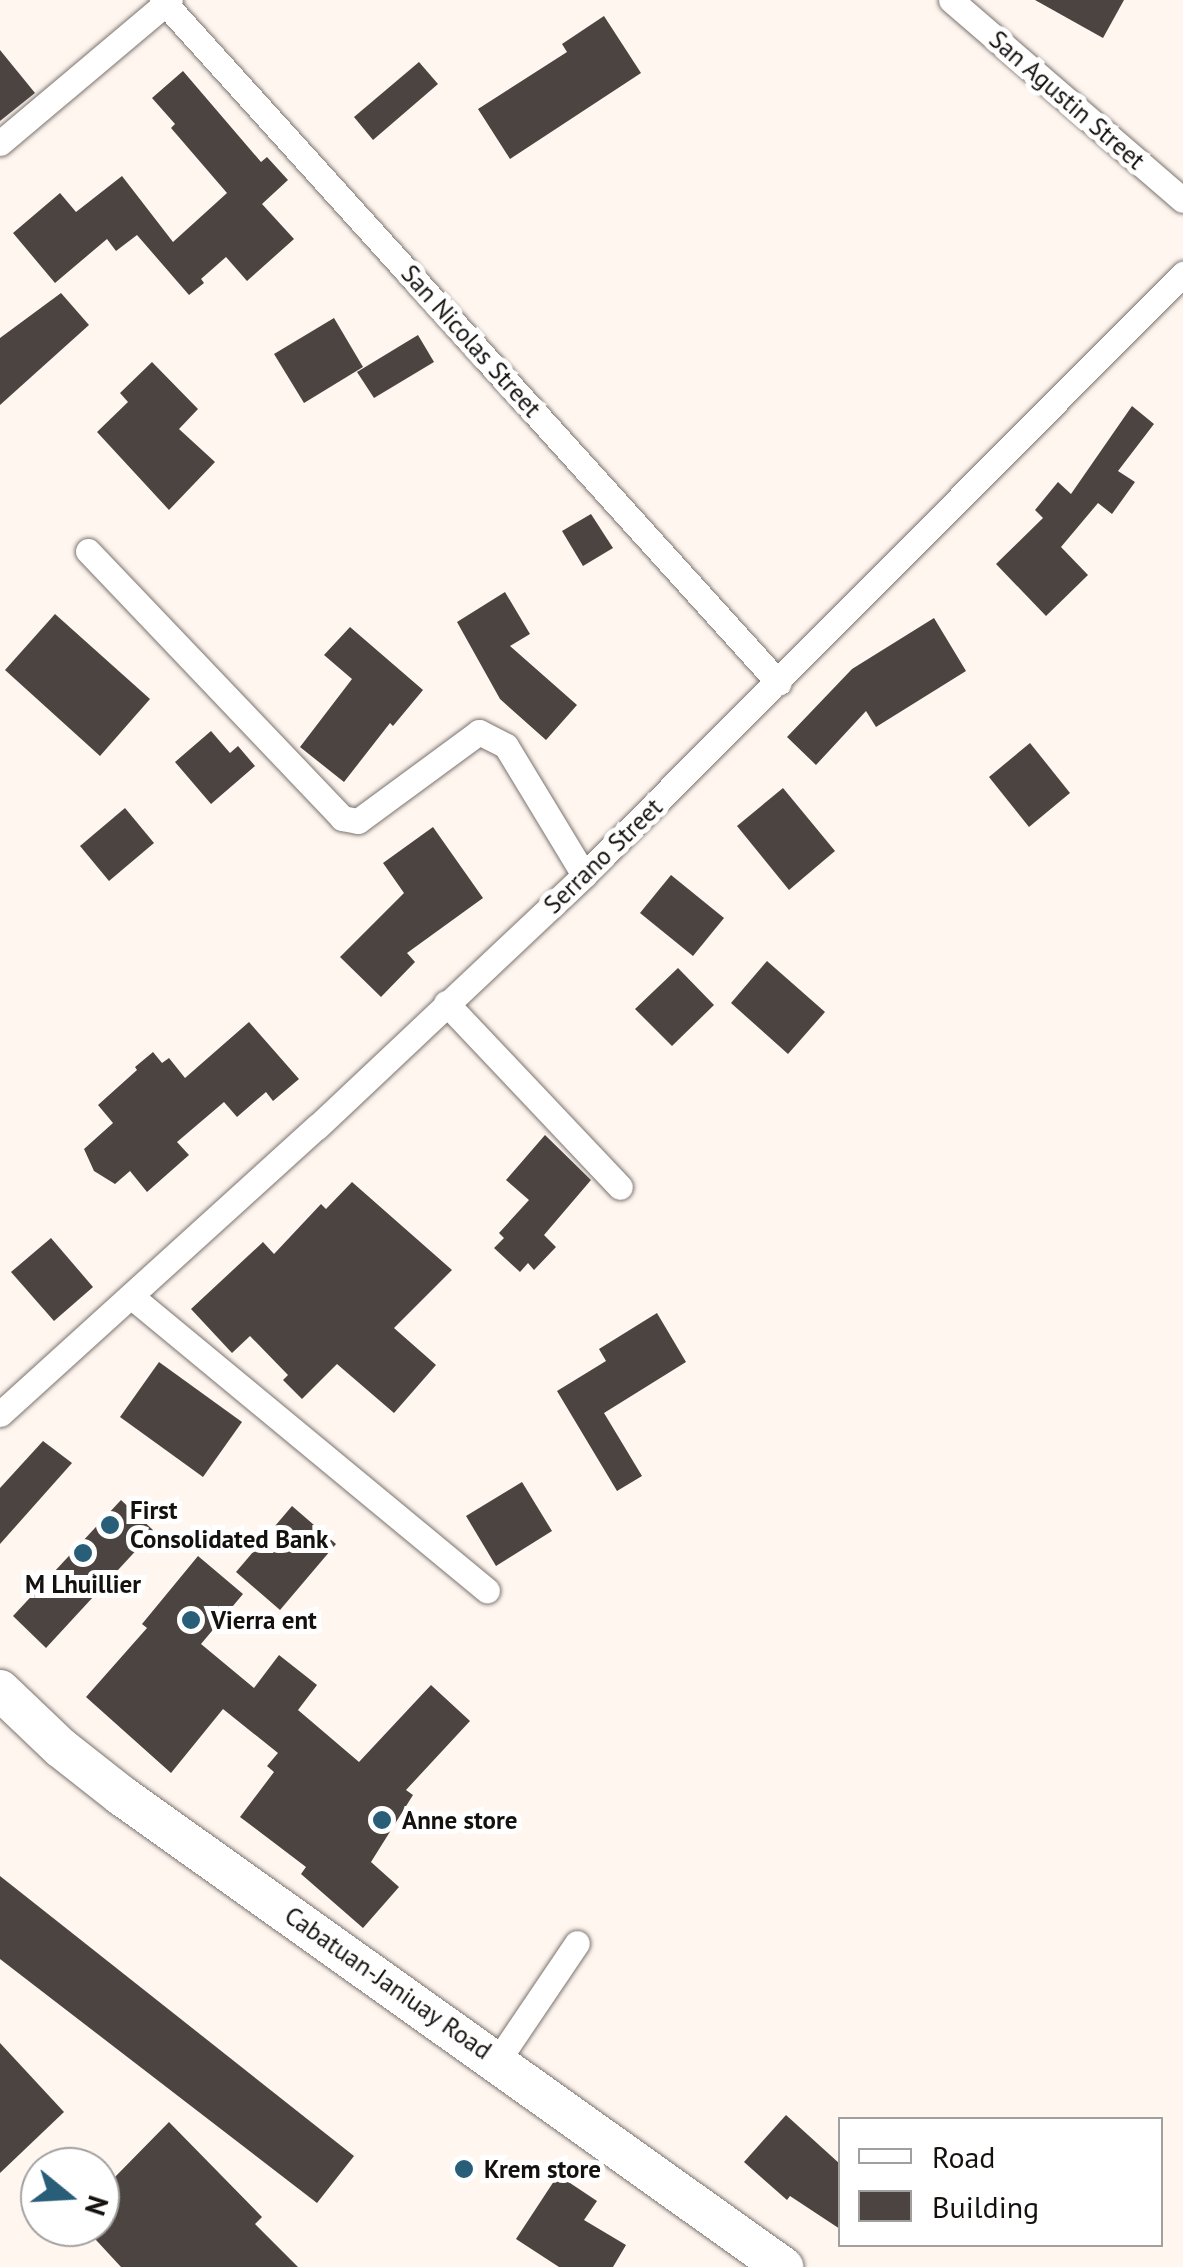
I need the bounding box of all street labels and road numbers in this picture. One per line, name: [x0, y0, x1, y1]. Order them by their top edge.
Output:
street label: San Agustin Street: [983, 24, 1151, 176]
street label: San Nicolas Street: [395, 259, 547, 423]
street label: Serrano Street: [538, 792, 668, 920]
street label: Cabatuan-Janiuay Road: [278, 1900, 498, 2066]

